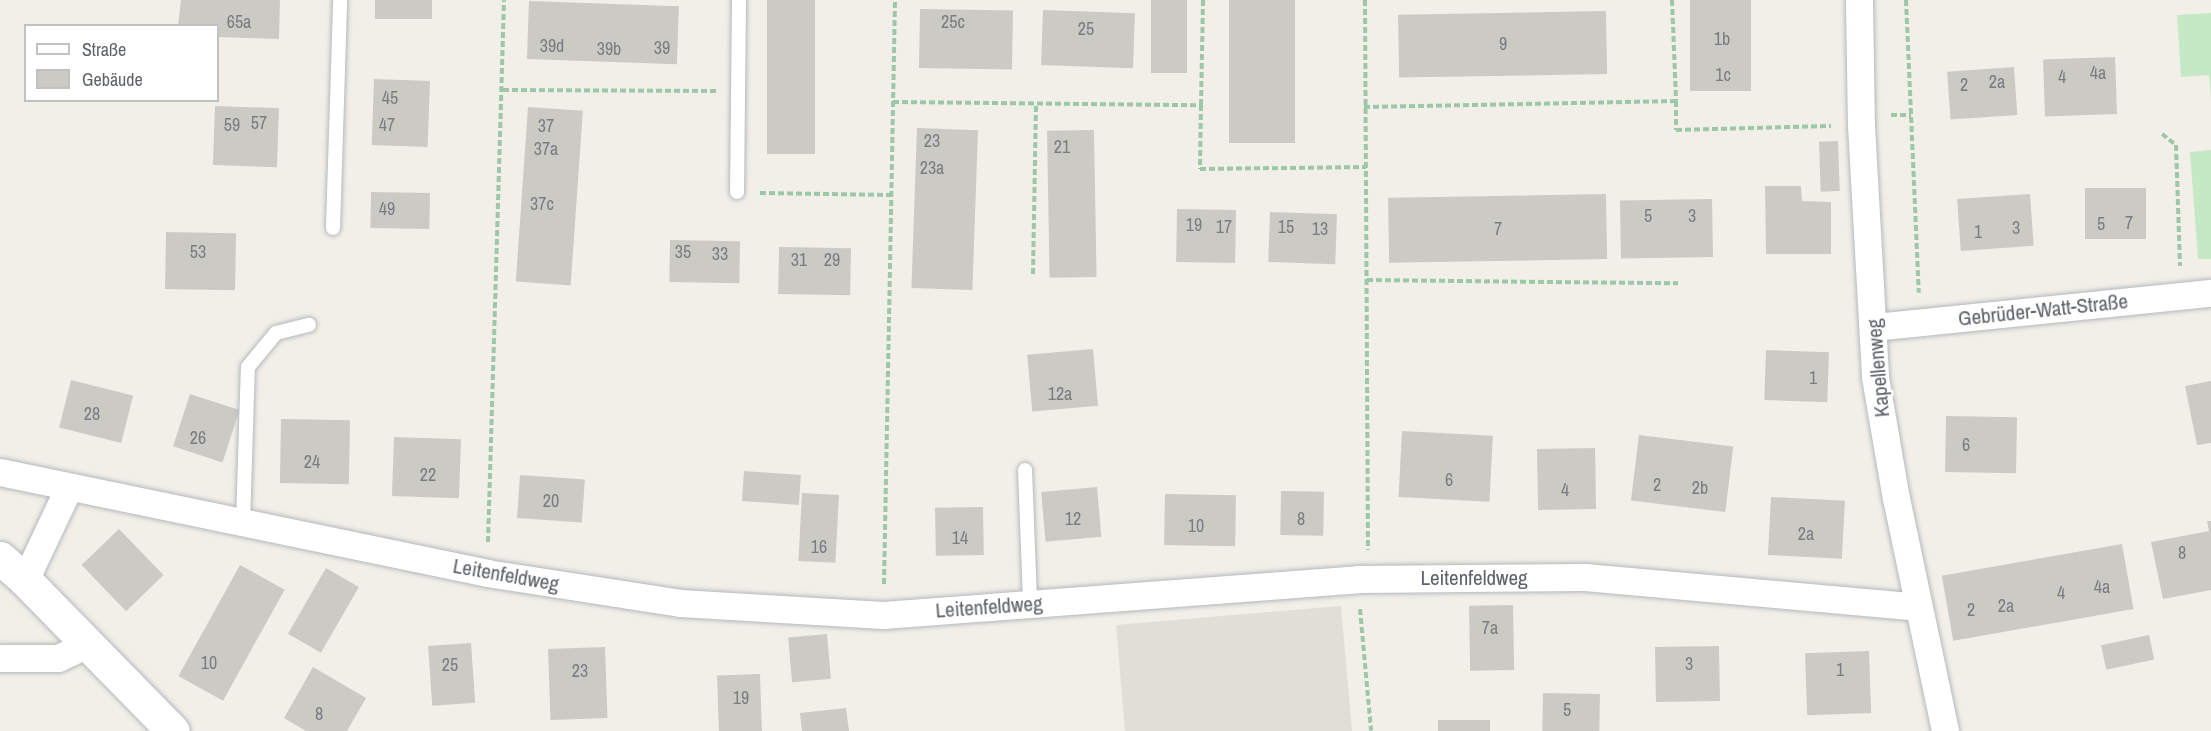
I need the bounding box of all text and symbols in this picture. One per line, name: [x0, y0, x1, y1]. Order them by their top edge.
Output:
house number: 65a: [227, 11, 251, 33]
house number: 25c: [941, 11, 965, 33]
house number: 25: [1078, 18, 1094, 40]
legend: [24, 24, 219, 102]
house number: 1b: [1714, 28, 1730, 50]
house number: 9: [1499, 33, 1507, 55]
house number: 39d: [540, 35, 564, 57]
text: Straße: [82, 37, 126, 62]
house number: 39: [654, 37, 670, 59]
house number: 39b: [597, 38, 621, 60]
house number: 4a: [2090, 62, 2106, 84]
house number: 1c: [1715, 64, 1731, 86]
house number: 4: [2058, 66, 2066, 88]
text: Gebäude: [82, 67, 143, 92]
house number: 2a: [1989, 71, 2005, 93]
house number: 2: [1960, 74, 1968, 96]
house number: 45: [382, 87, 398, 109]
house number: 57: [251, 112, 267, 134]
house number: 59: [224, 114, 240, 136]
house number: 47: [379, 114, 395, 136]
house number: 37: [538, 115, 554, 137]
house number: 23: [924, 130, 940, 152]
house number: 21: [1054, 136, 1070, 158]
house number: 37a: [534, 138, 558, 160]
house number: 23a: [920, 157, 944, 179]
house number: 37c: [530, 193, 554, 215]
house number: 49: [379, 198, 395, 220]
house number: 5: [1644, 205, 1652, 227]
house number: 3: [1688, 205, 1696, 227]
house number: 7: [2125, 212, 2133, 234]
house number: 5: [2097, 213, 2105, 235]
house number: 19: [1186, 214, 1202, 236]
house number: 17: [1216, 216, 1232, 238]
house number: 15: [1278, 216, 1294, 238]
house number: 3: [2012, 217, 2020, 239]
house number: 13: [1312, 218, 1328, 240]
house number: 7: [1494, 218, 1502, 240]
house number: 1: [1974, 221, 1982, 243]
house number: 53: [190, 241, 206, 263]
house number: 35: [675, 241, 691, 263]
house number: 33: [712, 243, 728, 265]
house number: 31: [791, 249, 807, 271]
house number: 29: [824, 249, 840, 271]
street label: Gebrüder-Watt-Straße: [1957, 289, 2129, 331]
street label: Kapellenweg: [1861, 318, 1895, 418]
house number: 1: [1809, 367, 1817, 389]
house number: 12a: [1048, 383, 1072, 405]
house number: 28: [84, 403, 100, 425]
house number: 26: [190, 427, 206, 449]
house number: 6: [1962, 434, 1970, 456]
house number: 24: [304, 451, 320, 473]
house number: 22: [420, 464, 436, 486]
house number: 6: [1445, 469, 1453, 491]
house number: 2: [1653, 474, 1661, 496]
house number: 2b: [1692, 477, 1708, 499]
house number: 4: [1561, 479, 1569, 501]
house number: 20: [543, 490, 559, 512]
house number: 12: [1065, 508, 1081, 530]
house number: 8: [1297, 508, 1305, 530]
house number: 10: [1188, 515, 1204, 537]
house number: 2a: [1798, 523, 1814, 545]
house number: 14: [952, 527, 968, 549]
house number: 16: [811, 536, 827, 558]
house number: 8: [2178, 542, 2186, 564]
street label: Leitenfeldweg: [451, 553, 561, 597]
street label: Leitenfeldweg: [1420, 565, 1528, 591]
house number: 4a: [2094, 576, 2110, 598]
house number: 4: [2057, 582, 2065, 604]
street label: Leitenfeldweg: [935, 591, 1043, 623]
house number: 2a: [1998, 595, 2014, 617]
house number: 2: [1967, 599, 1975, 621]
house number: 7a: [1482, 617, 1498, 639]
house number: 10: [201, 652, 217, 674]
house number: 3: [1685, 653, 1693, 675]
house number: 25: [442, 654, 458, 676]
house number: 1: [1836, 659, 1844, 681]
house number: 23: [572, 660, 588, 682]
house number: 19: [733, 687, 749, 709]
house number: 5: [1563, 699, 1571, 721]
house number: 8: [315, 703, 323, 725]

